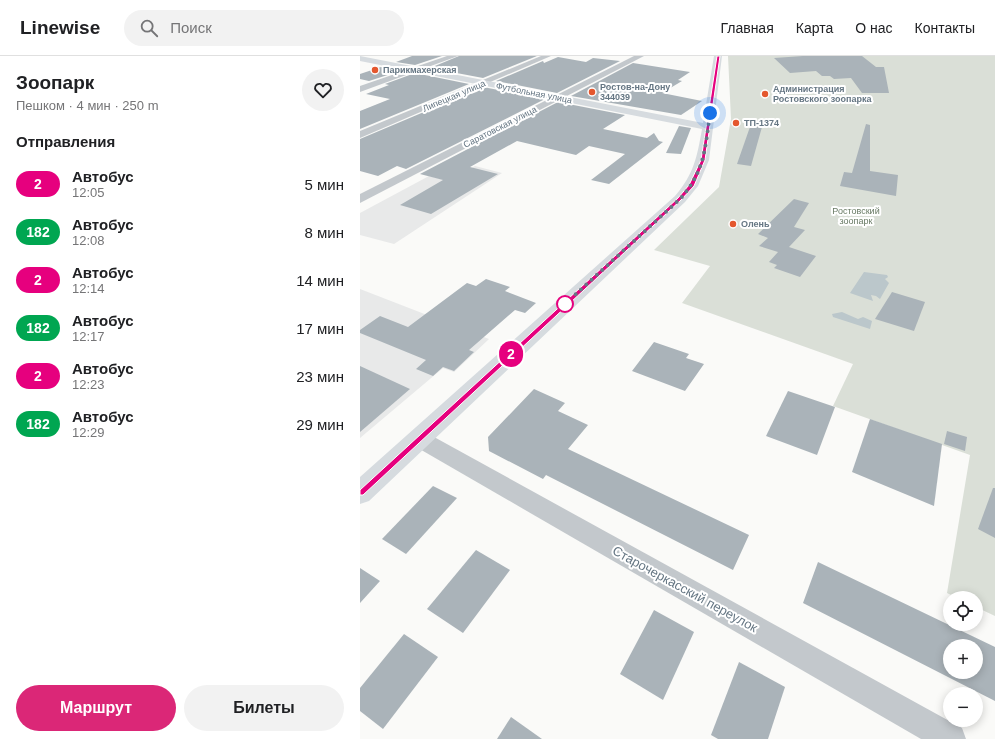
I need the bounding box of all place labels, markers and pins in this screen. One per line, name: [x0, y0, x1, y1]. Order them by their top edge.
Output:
marker: Парикмахерская: [370, 65, 380, 75]
place label: Парикмахерская: [383, 65, 457, 75]
place label: Ростов-на-Дону 344039: [600, 82, 670, 102]
place label: Администрация Ростовского зоопарка: [773, 84, 872, 104]
marker: Ростов-на-Дону 344039: [587, 87, 597, 97]
marker: Администрация Ростовского зоопарка: [760, 89, 770, 99]
marker: ТП-1374: [731, 118, 741, 128]
place label: ТП-1374: [744, 118, 779, 128]
marker: Олень: [728, 219, 738, 229]
place label: Олень: [741, 219, 770, 229]
unlabelled marker: [556, 295, 574, 313]

